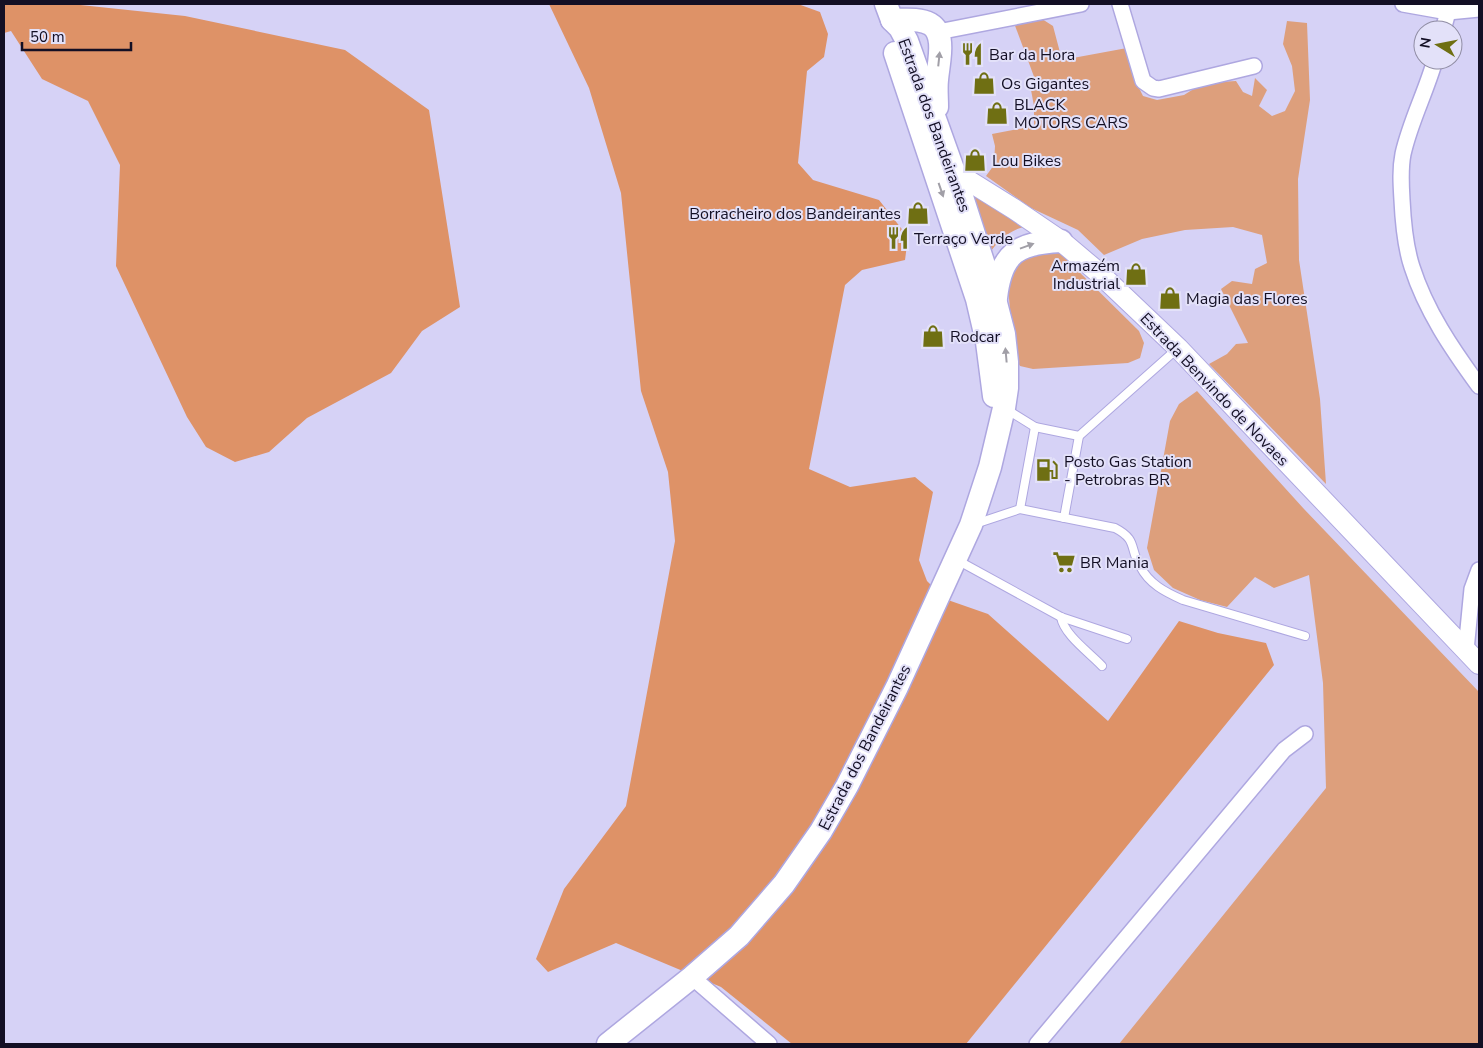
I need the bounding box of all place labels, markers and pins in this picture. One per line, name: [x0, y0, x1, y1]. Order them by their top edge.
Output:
restaurant icon: Bar da Hora: [959, 41, 985, 67]
place label: Bar da Hora: [989, 44, 1075, 66]
shop icon: Os Gigantes: [971, 70, 997, 96]
place label: Os Gigantes: [1001, 73, 1089, 95]
place label: BLACK MOTORS CARS: [1014, 94, 1128, 134]
shop icon: BLACK MOTORS CARS: [984, 100, 1010, 126]
shop icon: Lou Bikes: [962, 147, 988, 173]
place label: Lou Bikes: [992, 150, 1061, 172]
shop icon: Borracheiro dos Bandeirantes: [905, 200, 931, 226]
place label: Borracheiro dos Bandeirantes: [689, 203, 901, 225]
restaurant icon: Terraço Verde: [885, 225, 911, 251]
place label: Terraço Verde: [914, 228, 1013, 250]
place label: Armazém Industrial: [1051, 255, 1120, 295]
shop icon: Armazém Industrial: [1123, 261, 1149, 287]
shop icon: Magia das Flores: [1157, 285, 1183, 311]
place label: Magia das Flores: [1186, 288, 1308, 310]
shop icon: Rodcar: [920, 323, 946, 349]
place label: Rodcar: [950, 326, 1001, 348]
place label: Posto Gas Station - Petrobras BR: [1064, 451, 1192, 491]
fuel station icon: Posto Gas Station - Petrobras BR: [1034, 457, 1060, 483]
supermarket icon: BR Mania: [1051, 549, 1077, 575]
place label: BR Mania: [1080, 552, 1149, 574]

